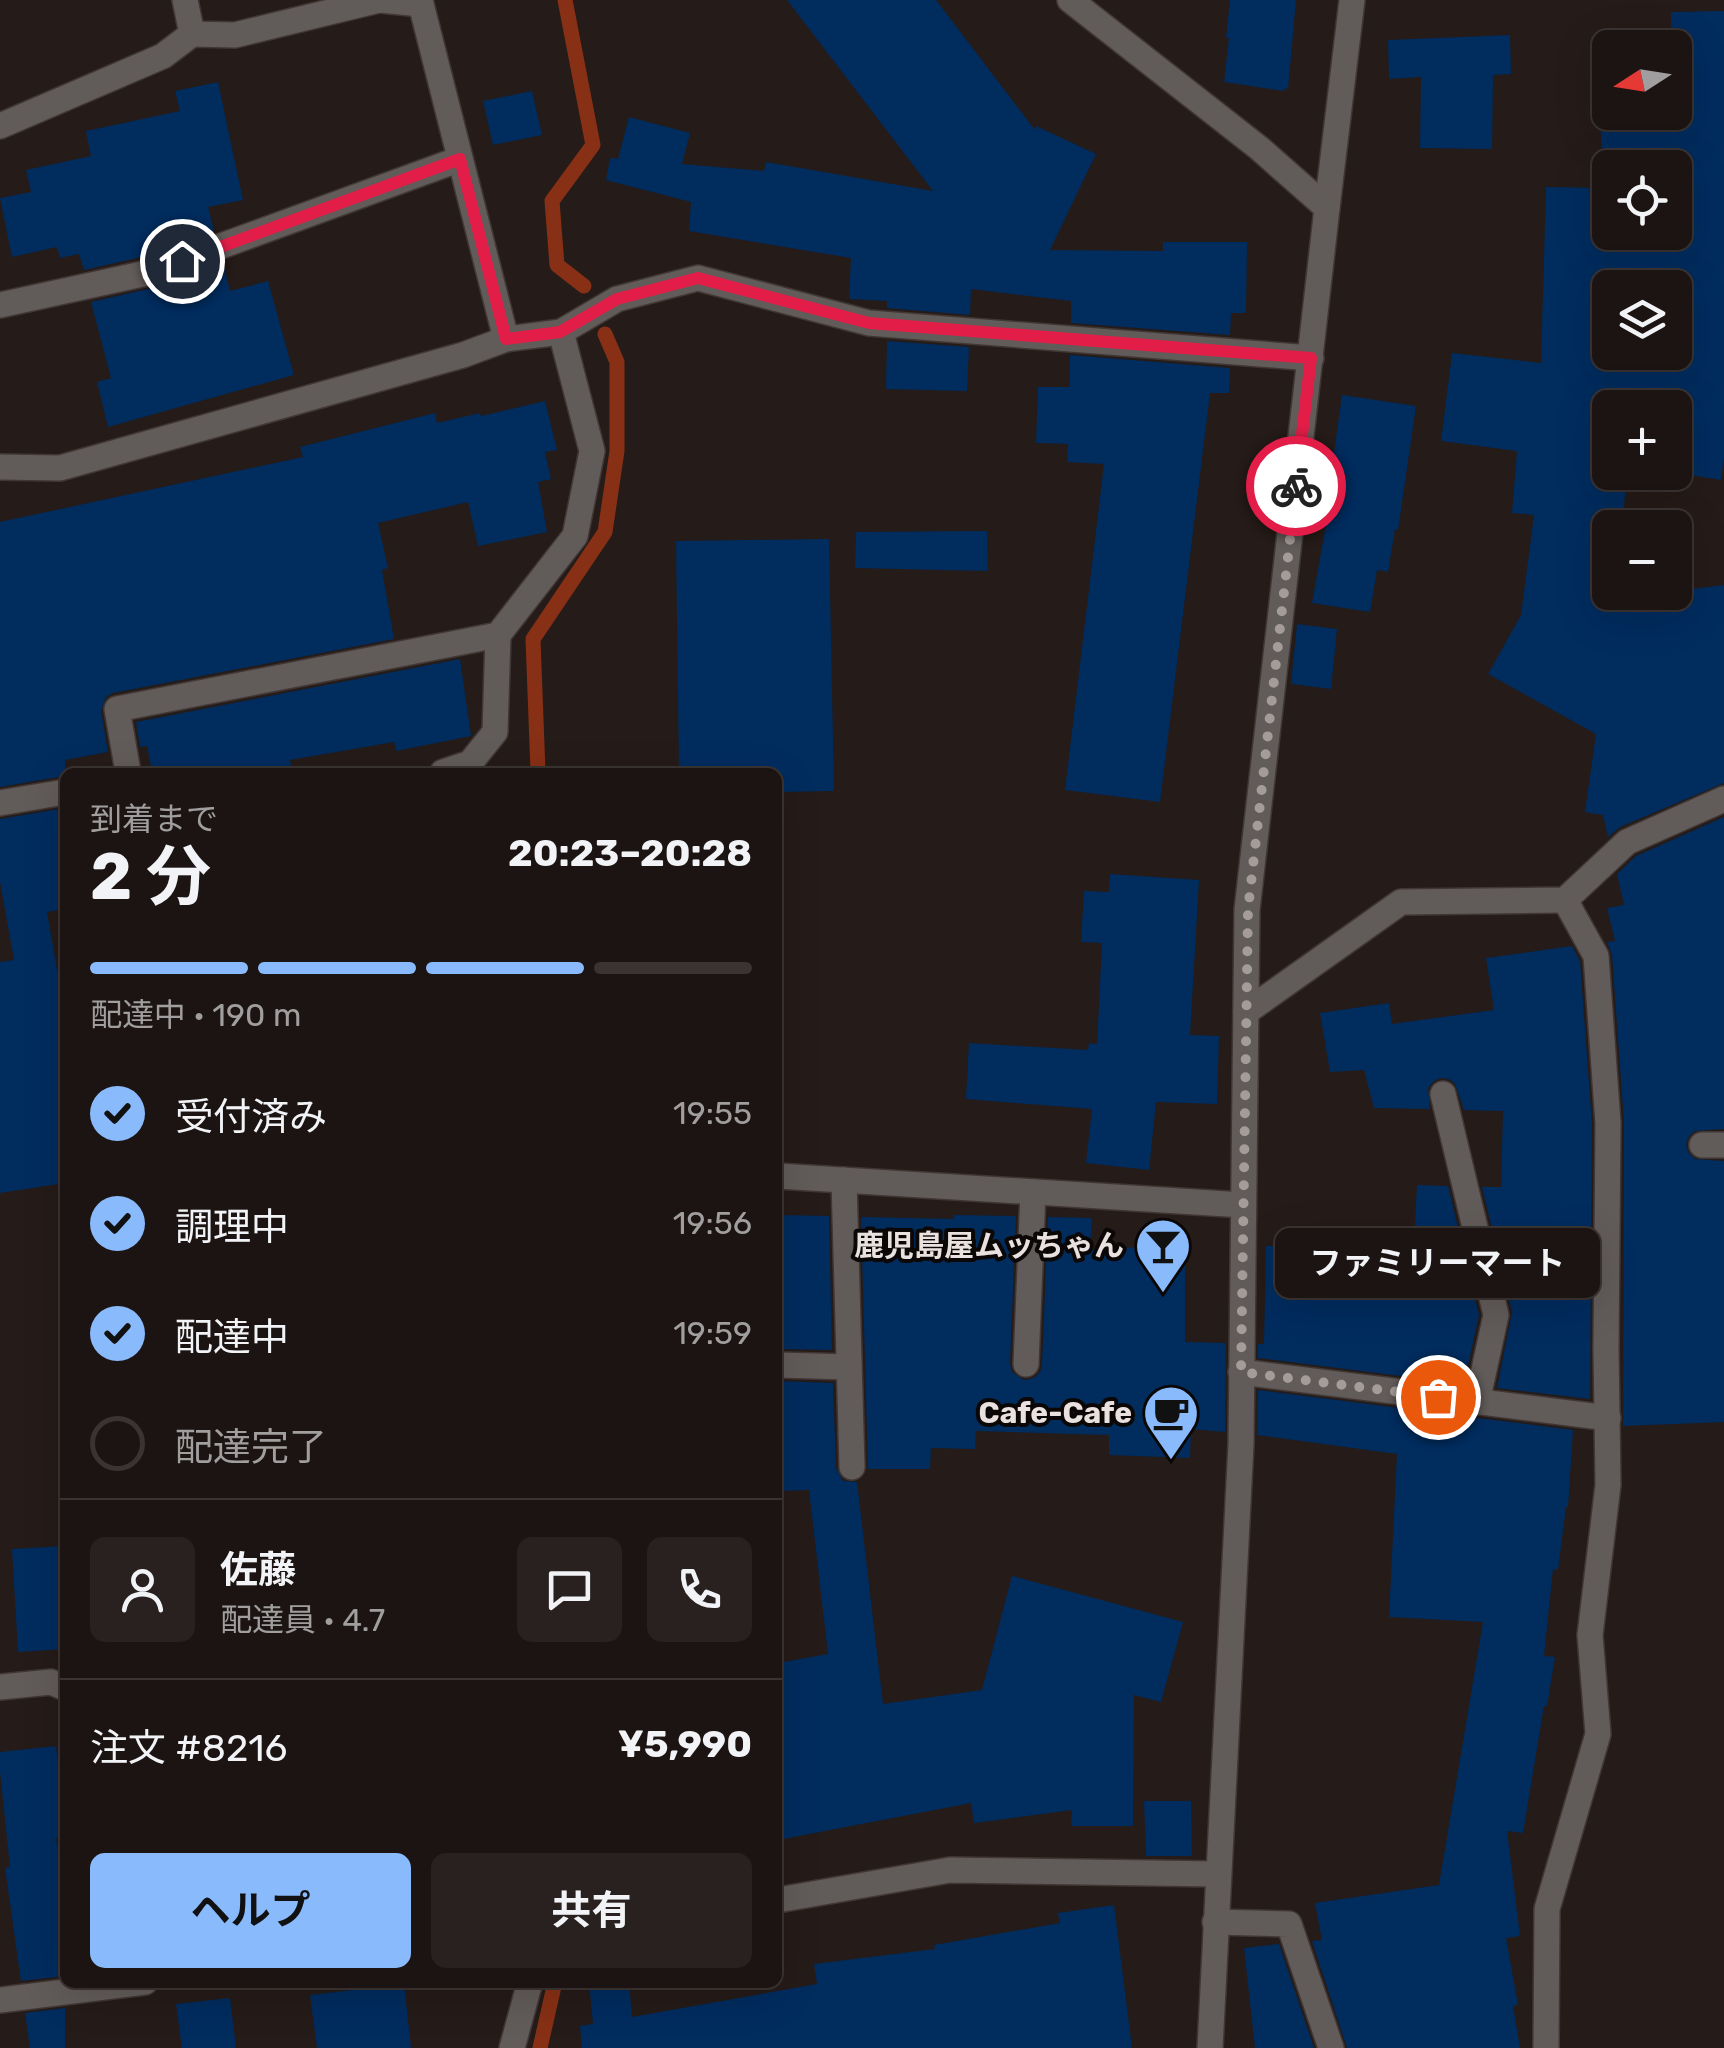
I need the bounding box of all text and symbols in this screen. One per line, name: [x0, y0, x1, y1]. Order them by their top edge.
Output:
north arrow: [1592, 30, 1692, 130]
map controls: [1592, 30, 1692, 610]
button: locate: [1592, 150, 1692, 250]
pin: [140, 219, 225, 304]
icon: home: [155, 234, 210, 289]
button: layers: [1592, 270, 1692, 370]
button: +: [1592, 390, 1692, 490]
courier: [1246, 436, 1346, 536]
icon: bike: [1269, 459, 1324, 514]
button: −: [1592, 510, 1692, 610]
text: 到着まで: [90, 800, 218, 838]
text: 20:23–20:28: [508, 830, 752, 876]
text: 2 分: [90, 838, 211, 915]
text: 配達中 · 190 m: [90, 996, 302, 1034]
icon: check: [90, 1086, 145, 1141]
text: 受付済み: [175, 1094, 327, 1140]
text: 19:55: [673, 1094, 752, 1132]
icon: check: [90, 1196, 145, 1251]
text: 調理中: [175, 1204, 289, 1250]
text: 19:56: [673, 1204, 752, 1242]
bar icon: 鹿児島屋ムッちゃん: [1133, 1216, 1193, 1295]
callout: ファミリーマート: [1276, 1227, 1600, 1297]
place label: 鹿児島屋ムッちゃん: [854, 1228, 1124, 1264]
text: ファミリーマート: [1309, 1244, 1566, 1282]
icon: check: [90, 1306, 145, 1361]
text: 配達中: [175, 1314, 289, 1360]
text: 19:59: [673, 1314, 752, 1352]
pin: [1396, 1355, 1481, 1440]
icon: bag: [1411, 1370, 1466, 1425]
cafe icon: Cafe-Cafe: [1141, 1383, 1201, 1462]
place label: Cafe-Cafe: [979, 1395, 1132, 1431]
text: 配達完了: [175, 1424, 327, 1470]
button: person: [90, 1537, 195, 1642]
button: chat: [517, 1537, 622, 1642]
button: phone: [647, 1537, 752, 1642]
text: 佐藤: [220, 1547, 296, 1593]
text: 配達員 · 4.7: [220, 1601, 385, 1639]
text: ¥5,990: [618, 1721, 752, 1767]
text: 注文 #8216: [90, 1725, 287, 1771]
button: ヘルプ: [90, 1853, 411, 1968]
button: 共有: [431, 1853, 752, 1968]

